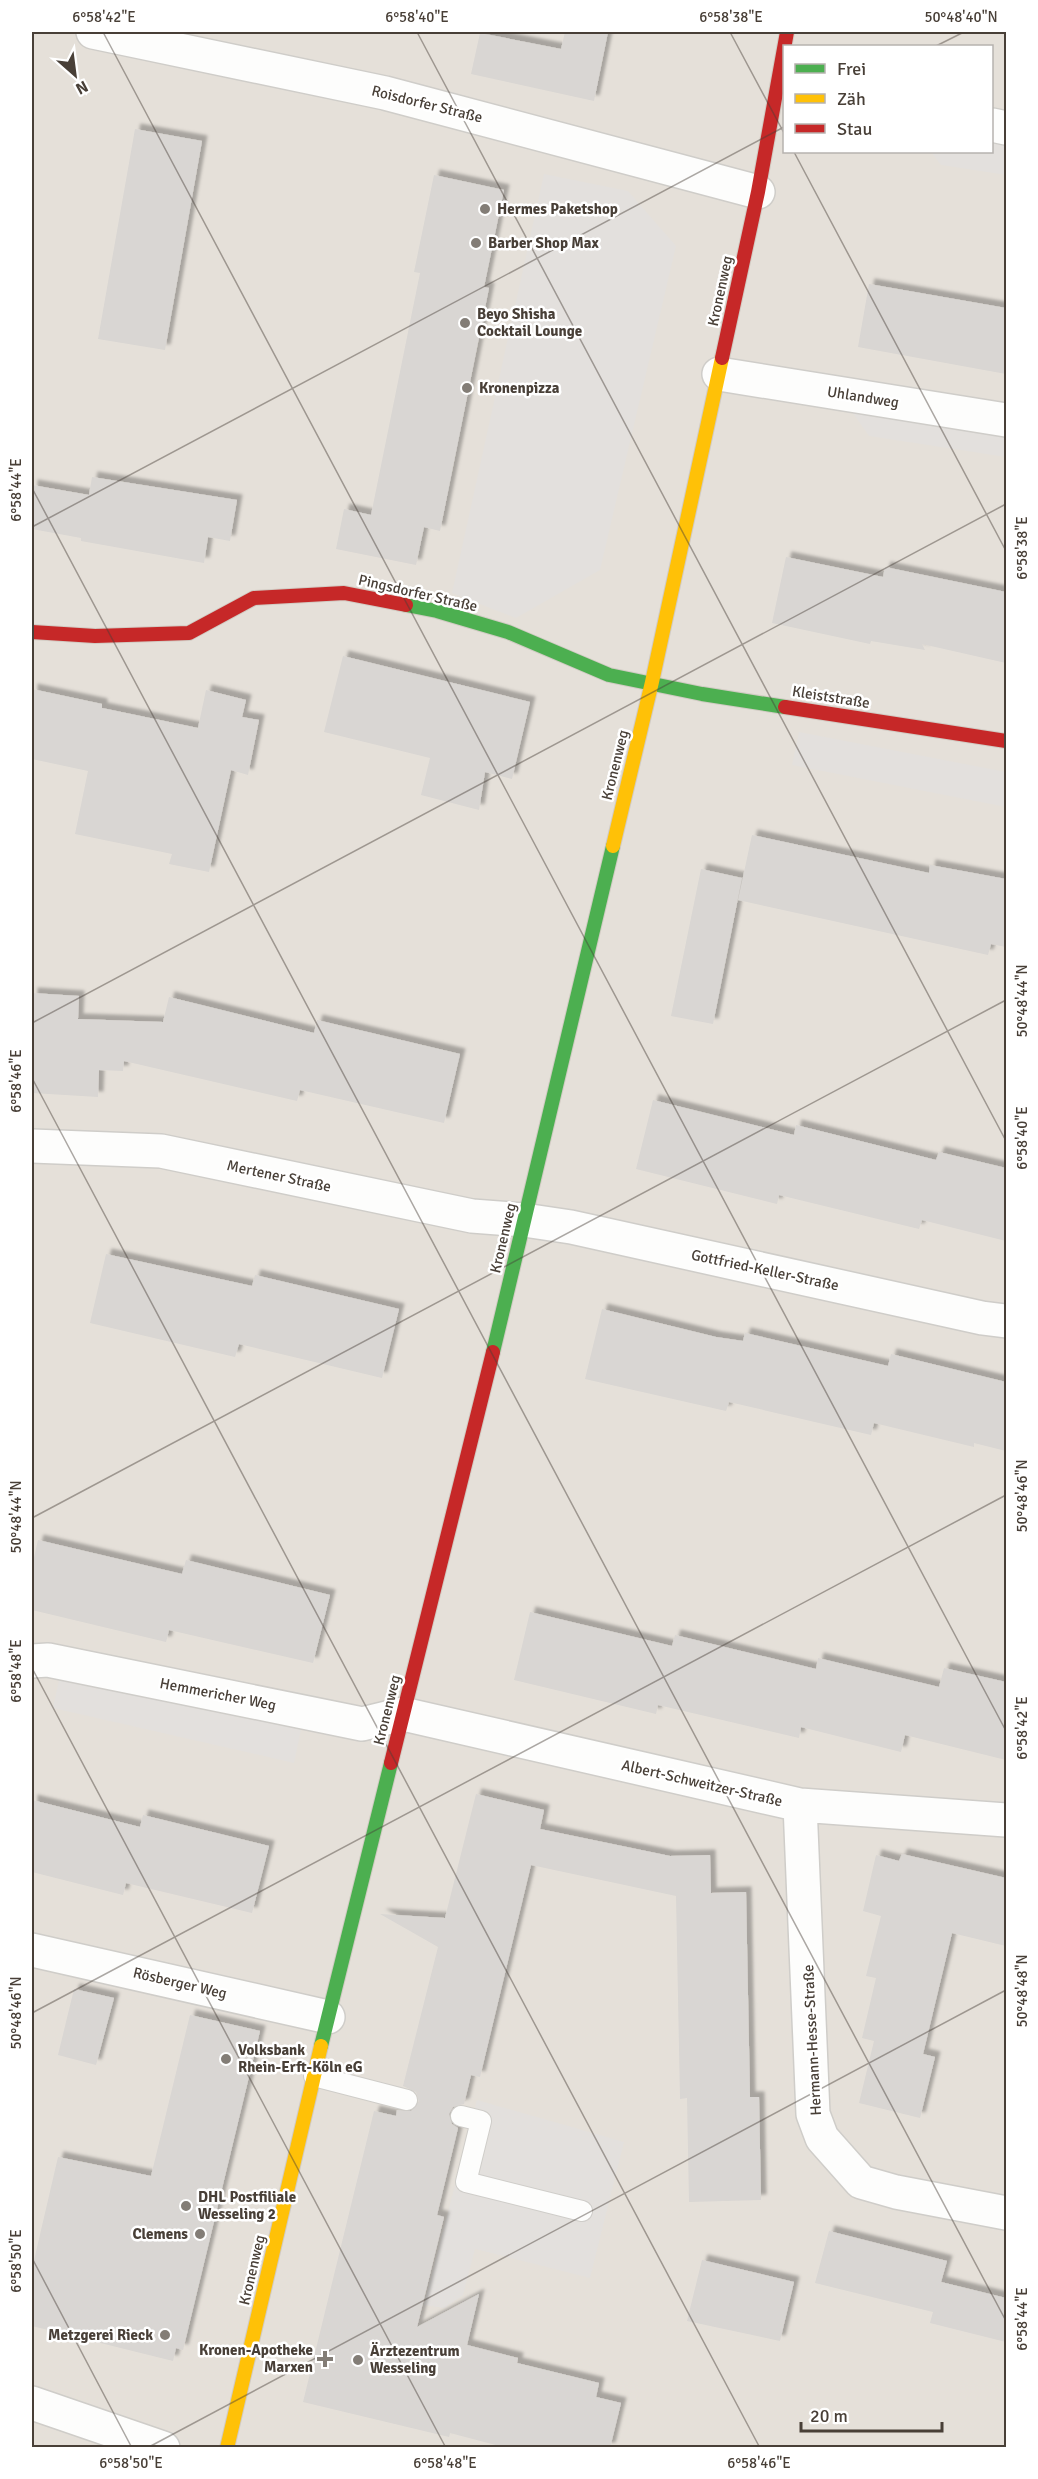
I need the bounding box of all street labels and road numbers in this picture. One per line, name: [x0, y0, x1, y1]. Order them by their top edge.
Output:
street label: Roisdorfer Straße: [370, 82, 484, 126]
street label: Kronenweg: [704, 254, 736, 328]
street label: Uhlandweg: [826, 382, 900, 412]
street label: Pingsdorfer Straße: [357, 571, 479, 615]
street label: Kleiststraße: [791, 682, 871, 712]
street label: Kronenweg: [598, 728, 632, 802]
street label: Mertener Straße: [225, 1156, 333, 1196]
street label: Kronenweg: [486, 1201, 520, 1275]
street label: Gottfried-Keller-Straße: [690, 1246, 840, 1294]
street label: Kronenweg: [370, 1673, 404, 1747]
street label: Hemmericher Weg: [158, 1674, 278, 1714]
street label: Albert-Schweitzer-Straße: [620, 1756, 784, 1810]
street label: Rösberger Weg: [131, 1963, 229, 2003]
street label: Hermann-Hesse-Straße: [799, 1964, 825, 2116]
street label: Kronenweg: [235, 2233, 269, 2307]

